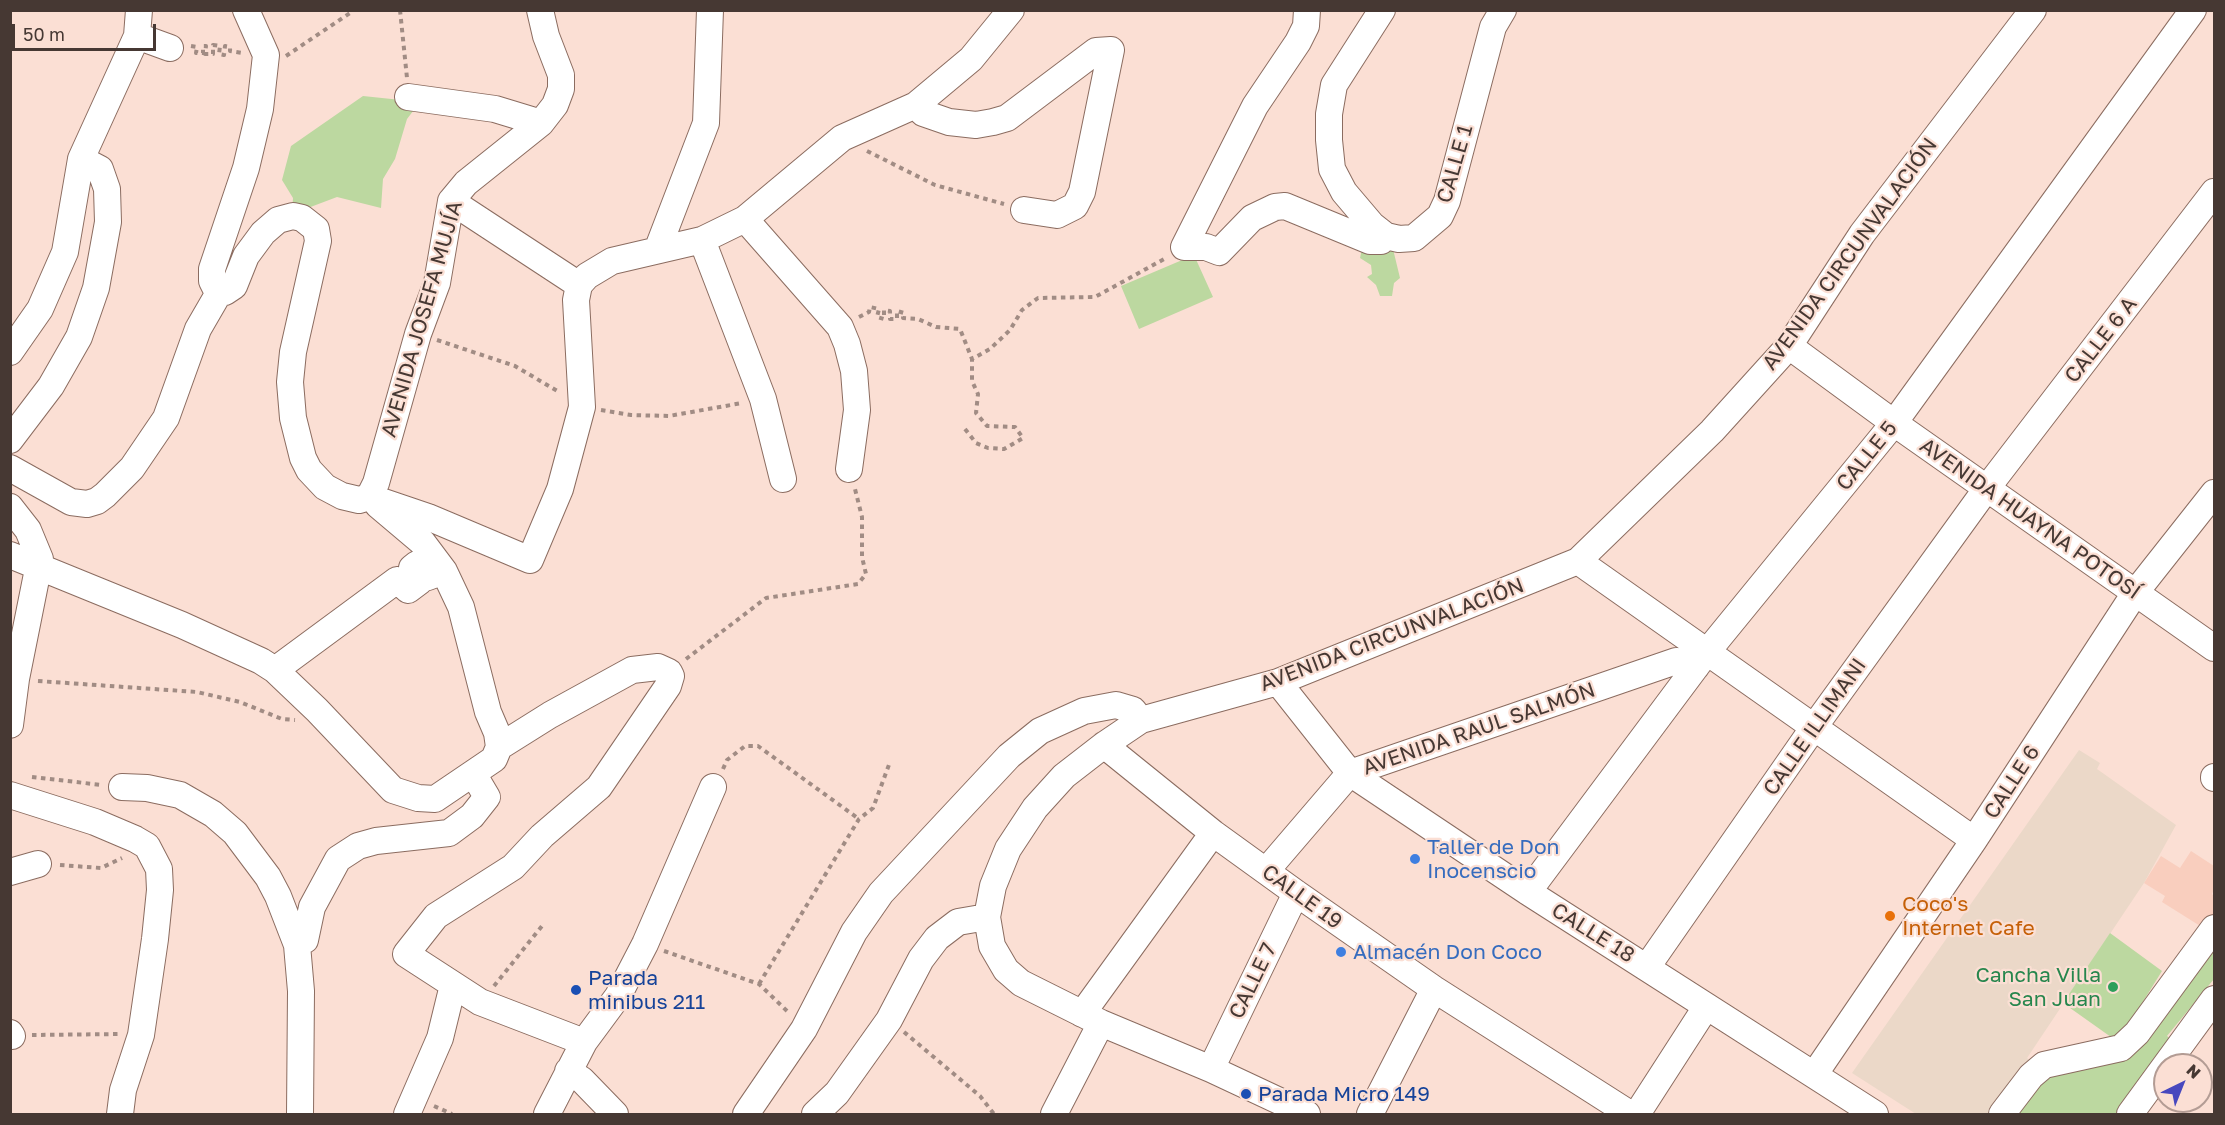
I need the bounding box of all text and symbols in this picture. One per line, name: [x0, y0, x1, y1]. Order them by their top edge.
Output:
scale bar: [15, 12, 159, 50]
text: 50 m: [23, 23, 65, 45]
street label: CALLE 1: [1432, 122, 1478, 206]
street label: AVENIDA CIRCUNVALACIÓN: [1757, 133, 1943, 375]
street label: AVENIDA JOSEFA MUJÍA: [376, 198, 468, 440]
street label: CALLE 6 A: [2060, 292, 2142, 388]
street label: CALLE 5: [1831, 416, 1903, 496]
street label: AVENIDA HUAYNA POTOSÍ: [1915, 433, 2145, 605]
street label: AVENIDA CIRCUNVALACIÓN: [1256, 573, 1528, 697]
street label: CALLE ILLIMANI: [1758, 654, 1872, 800]
street label: AVENIDA RAUL SALMÓN: [1359, 677, 1599, 781]
street label: CALLE 6: [1979, 740, 2045, 824]
place label: Taller de Don Inocenscio: [1427, 834, 1559, 884]
marker: Taller de Don Inocenscio: [1408, 852, 1422, 866]
street label: CALLE 19: [1257, 860, 1347, 934]
place label: Coco's Internet Cafe: [1902, 891, 2035, 941]
street label: CALLE 18: [1547, 898, 1639, 968]
marker: Coco's Internet Cafe: [1883, 909, 1897, 923]
street label: CALLE 7: [1224, 939, 1282, 1023]
place label: Almacén Don Coco: [1353, 939, 1542, 965]
marker: Almacén Don Coco: [1334, 945, 1348, 959]
place label: Cancha Villa San Juan: [1975, 962, 2101, 1012]
place label: Parada minibus 211: [588, 965, 705, 1015]
marker: Cancha Villa San Juan: [2106, 980, 2120, 994]
marker: Parada minibus 211: [569, 983, 583, 997]
north arrow: [2153, 1053, 2213, 1113]
text: N: [2183, 1060, 2205, 1083]
place label: Parada Micro 149: [1258, 1081, 1430, 1107]
marker: Parada Micro 149: [1239, 1087, 1253, 1101]

